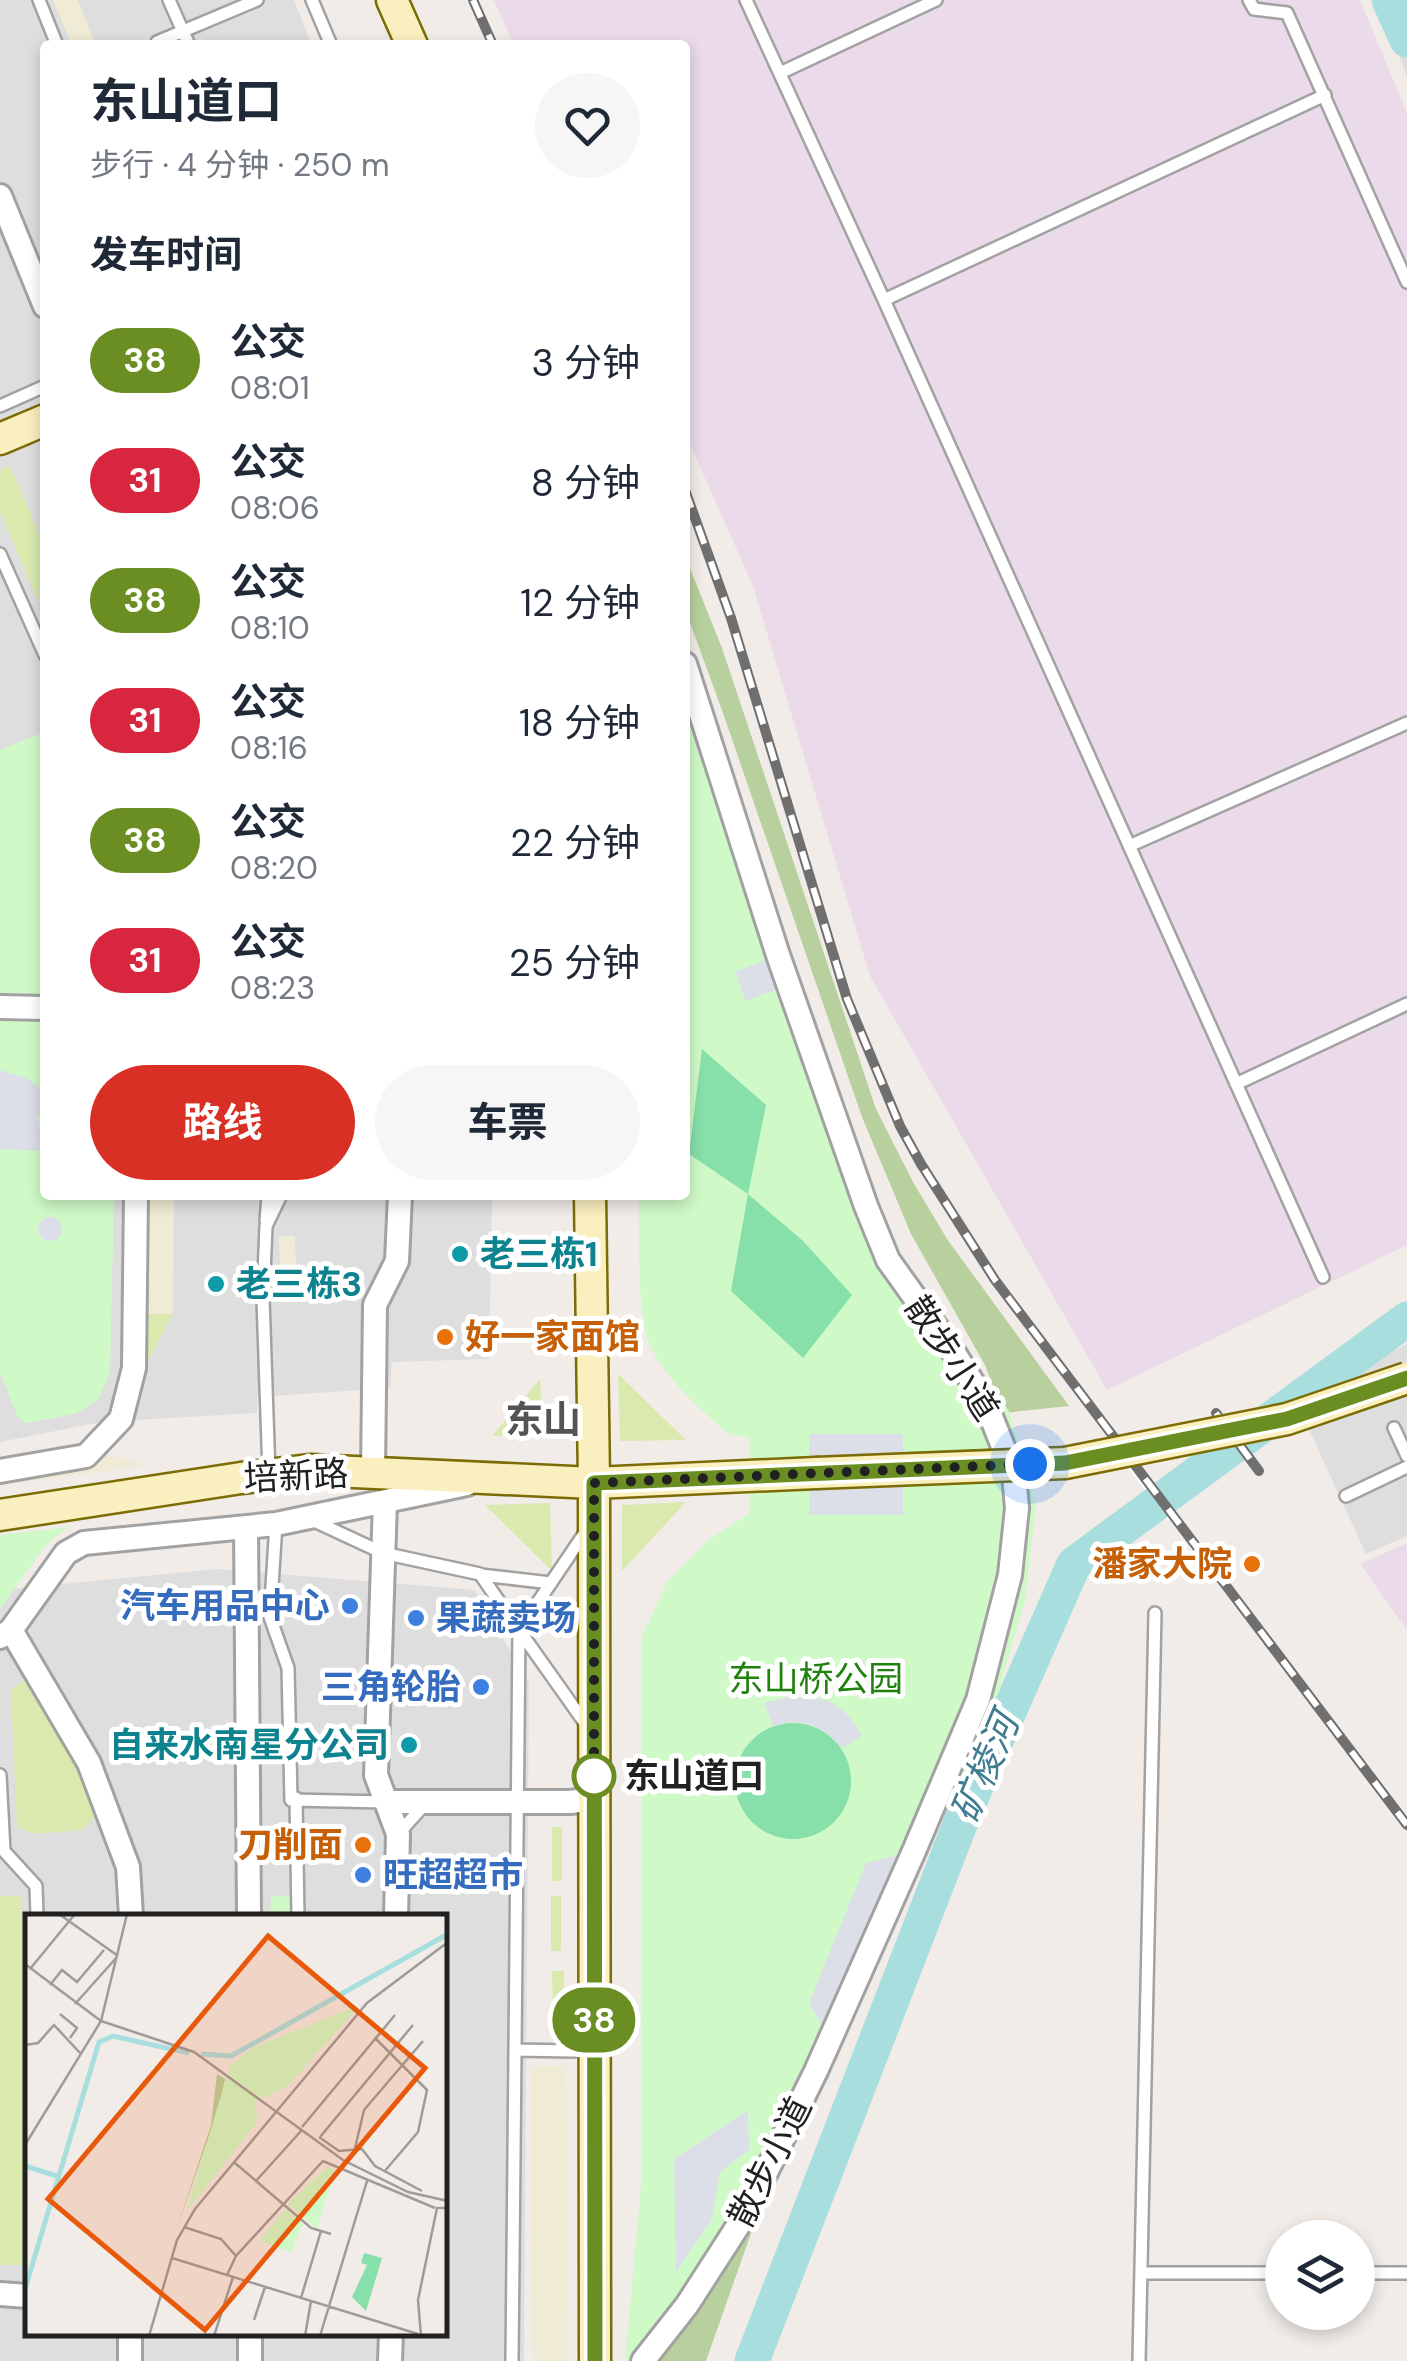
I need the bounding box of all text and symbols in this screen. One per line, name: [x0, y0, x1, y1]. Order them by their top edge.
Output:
text: 东山道口: [90, 70, 282, 133]
button: heart: [535, 73, 640, 178]
text: 步行 · 4 分钟 · 250 m: [90, 144, 390, 186]
text: 发车时间: [90, 230, 242, 280]
text: 公交: [230, 317, 306, 367]
text: 38: [123, 337, 167, 383]
text: 3 分钟: [531, 338, 640, 388]
text: 08:01: [230, 367, 310, 409]
text: 公交: [230, 437, 306, 487]
text: 31: [128, 457, 162, 503]
text: 8 分钟: [531, 458, 640, 508]
text: 08:06: [230, 487, 320, 529]
text: 公交: [230, 557, 306, 607]
text: 38: [123, 577, 167, 623]
text: 12 分钟: [520, 578, 640, 628]
text: 08:10: [230, 607, 310, 649]
text: 公交: [230, 677, 306, 727]
text: 31: [128, 697, 162, 743]
text: 18 分钟: [519, 698, 640, 748]
text: 08:16: [230, 727, 308, 769]
text: 公交: [230, 797, 306, 847]
text: 38: [123, 817, 167, 863]
text: 22 分钟: [510, 818, 640, 868]
text: 08:20: [230, 847, 318, 889]
text: 公交: [230, 917, 306, 967]
text: 31: [128, 937, 162, 983]
text: 25 分钟: [509, 938, 640, 988]
text: 08:23: [230, 967, 315, 1009]
button: 路线: [90, 1065, 355, 1180]
button: 车票: [375, 1065, 640, 1180]
place label: 老三栋1: [480, 1231, 598, 1277]
marker: 老三栋1: [449, 1243, 471, 1265]
place label: 老三栋3: [236, 1261, 362, 1307]
marker: 老三栋3: [205, 1273, 227, 1295]
street label: 散步小道: [895, 1287, 1009, 1429]
place label: 好一家面馆: [465, 1314, 640, 1360]
marker: 好一家面馆: [434, 1326, 456, 1348]
district label: 东山: [505, 1395, 581, 1445]
your location: [1005, 1439, 1055, 1489]
street label: 培新路: [242, 1450, 350, 1502]
place label: 潘家大院: [1092, 1541, 1232, 1587]
marker: 潘家大院: [1241, 1553, 1263, 1575]
place label: 汽车用品中心: [120, 1583, 330, 1629]
marker: 汽车用品中心: [339, 1595, 361, 1617]
place label: 果蔬卖场: [436, 1595, 576, 1641]
marker: 果蔬卖场: [405, 1607, 427, 1629]
park label: 东山桥公园: [728, 1656, 904, 1702]
place label: 三角轮胎: [321, 1664, 461, 1710]
marker: 三角轮胎: [470, 1676, 492, 1698]
water label: 矿棱河: [940, 1699, 1033, 1830]
place label: 自来水南星分公司: [109, 1722, 389, 1768]
marker: 自来水南星分公司: [398, 1734, 420, 1756]
place label: 东山道口: [624, 1753, 764, 1799]
marker: 东山道口: [573, 1755, 615, 1797]
place label: 刀削面: [238, 1822, 343, 1868]
marker: 刀削面: [352, 1834, 374, 1856]
place label: 旺超超市: [383, 1852, 523, 1898]
marker: 旺超超市: [352, 1864, 374, 1886]
inset map: [25, 1914, 448, 2336]
line badge: 38: [549, 1988, 639, 2052]
text: 38: [572, 1997, 616, 2043]
street label: 散步小道: [718, 2089, 822, 2235]
map controls: [1265, 2220, 1375, 2330]
button: layers: [1265, 2220, 1375, 2330]

